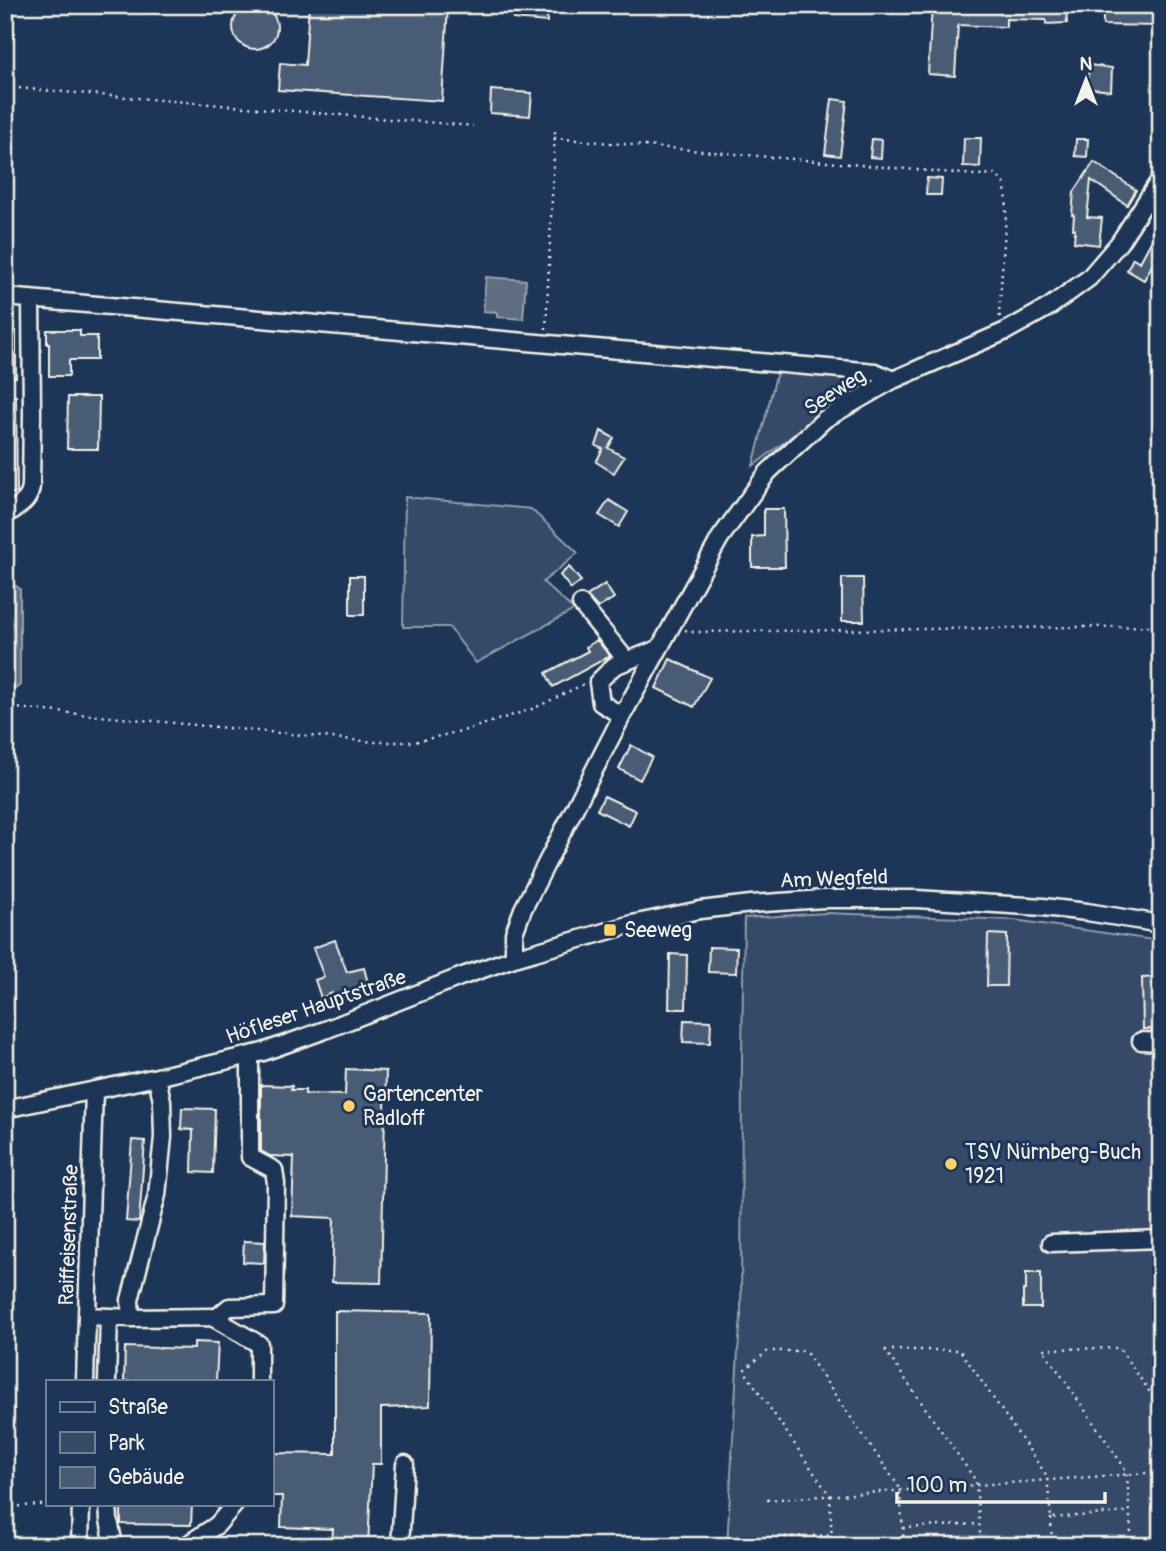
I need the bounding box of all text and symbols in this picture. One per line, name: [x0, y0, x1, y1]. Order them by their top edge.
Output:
north arrow: [1050, 46, 1120, 116]
text: N: [1080, 52, 1093, 76]
street label: Seeweg: [799, 362, 871, 422]
street label: Am Wegfeld: [779, 864, 889, 894]
place label: Seeweg: [624, 917, 692, 944]
marker: Seeweg: [602, 922, 618, 938]
street label: Höfleser Hauptstraße: [222, 963, 410, 1051]
place label: Gartencenter Radloff: [363, 1081, 484, 1132]
marker: Gartencenter Radloff: [341, 1098, 357, 1114]
place label: TSV Nürnberg-Buch 1921: [965, 1139, 1141, 1190]
marker: TSV Nürnberg-Buch 1921: [943, 1156, 959, 1172]
street label: Raiffeisenstraße: [53, 1163, 85, 1306]
legend: [46, 1380, 273, 1506]
text: Straße: [108, 1394, 168, 1421]
text: Park: [108, 1430, 145, 1457]
scale bar: [897, 1460, 1105, 1504]
text: Gebäude: [108, 1464, 185, 1491]
text: 100 m: [907, 1472, 967, 1499]

